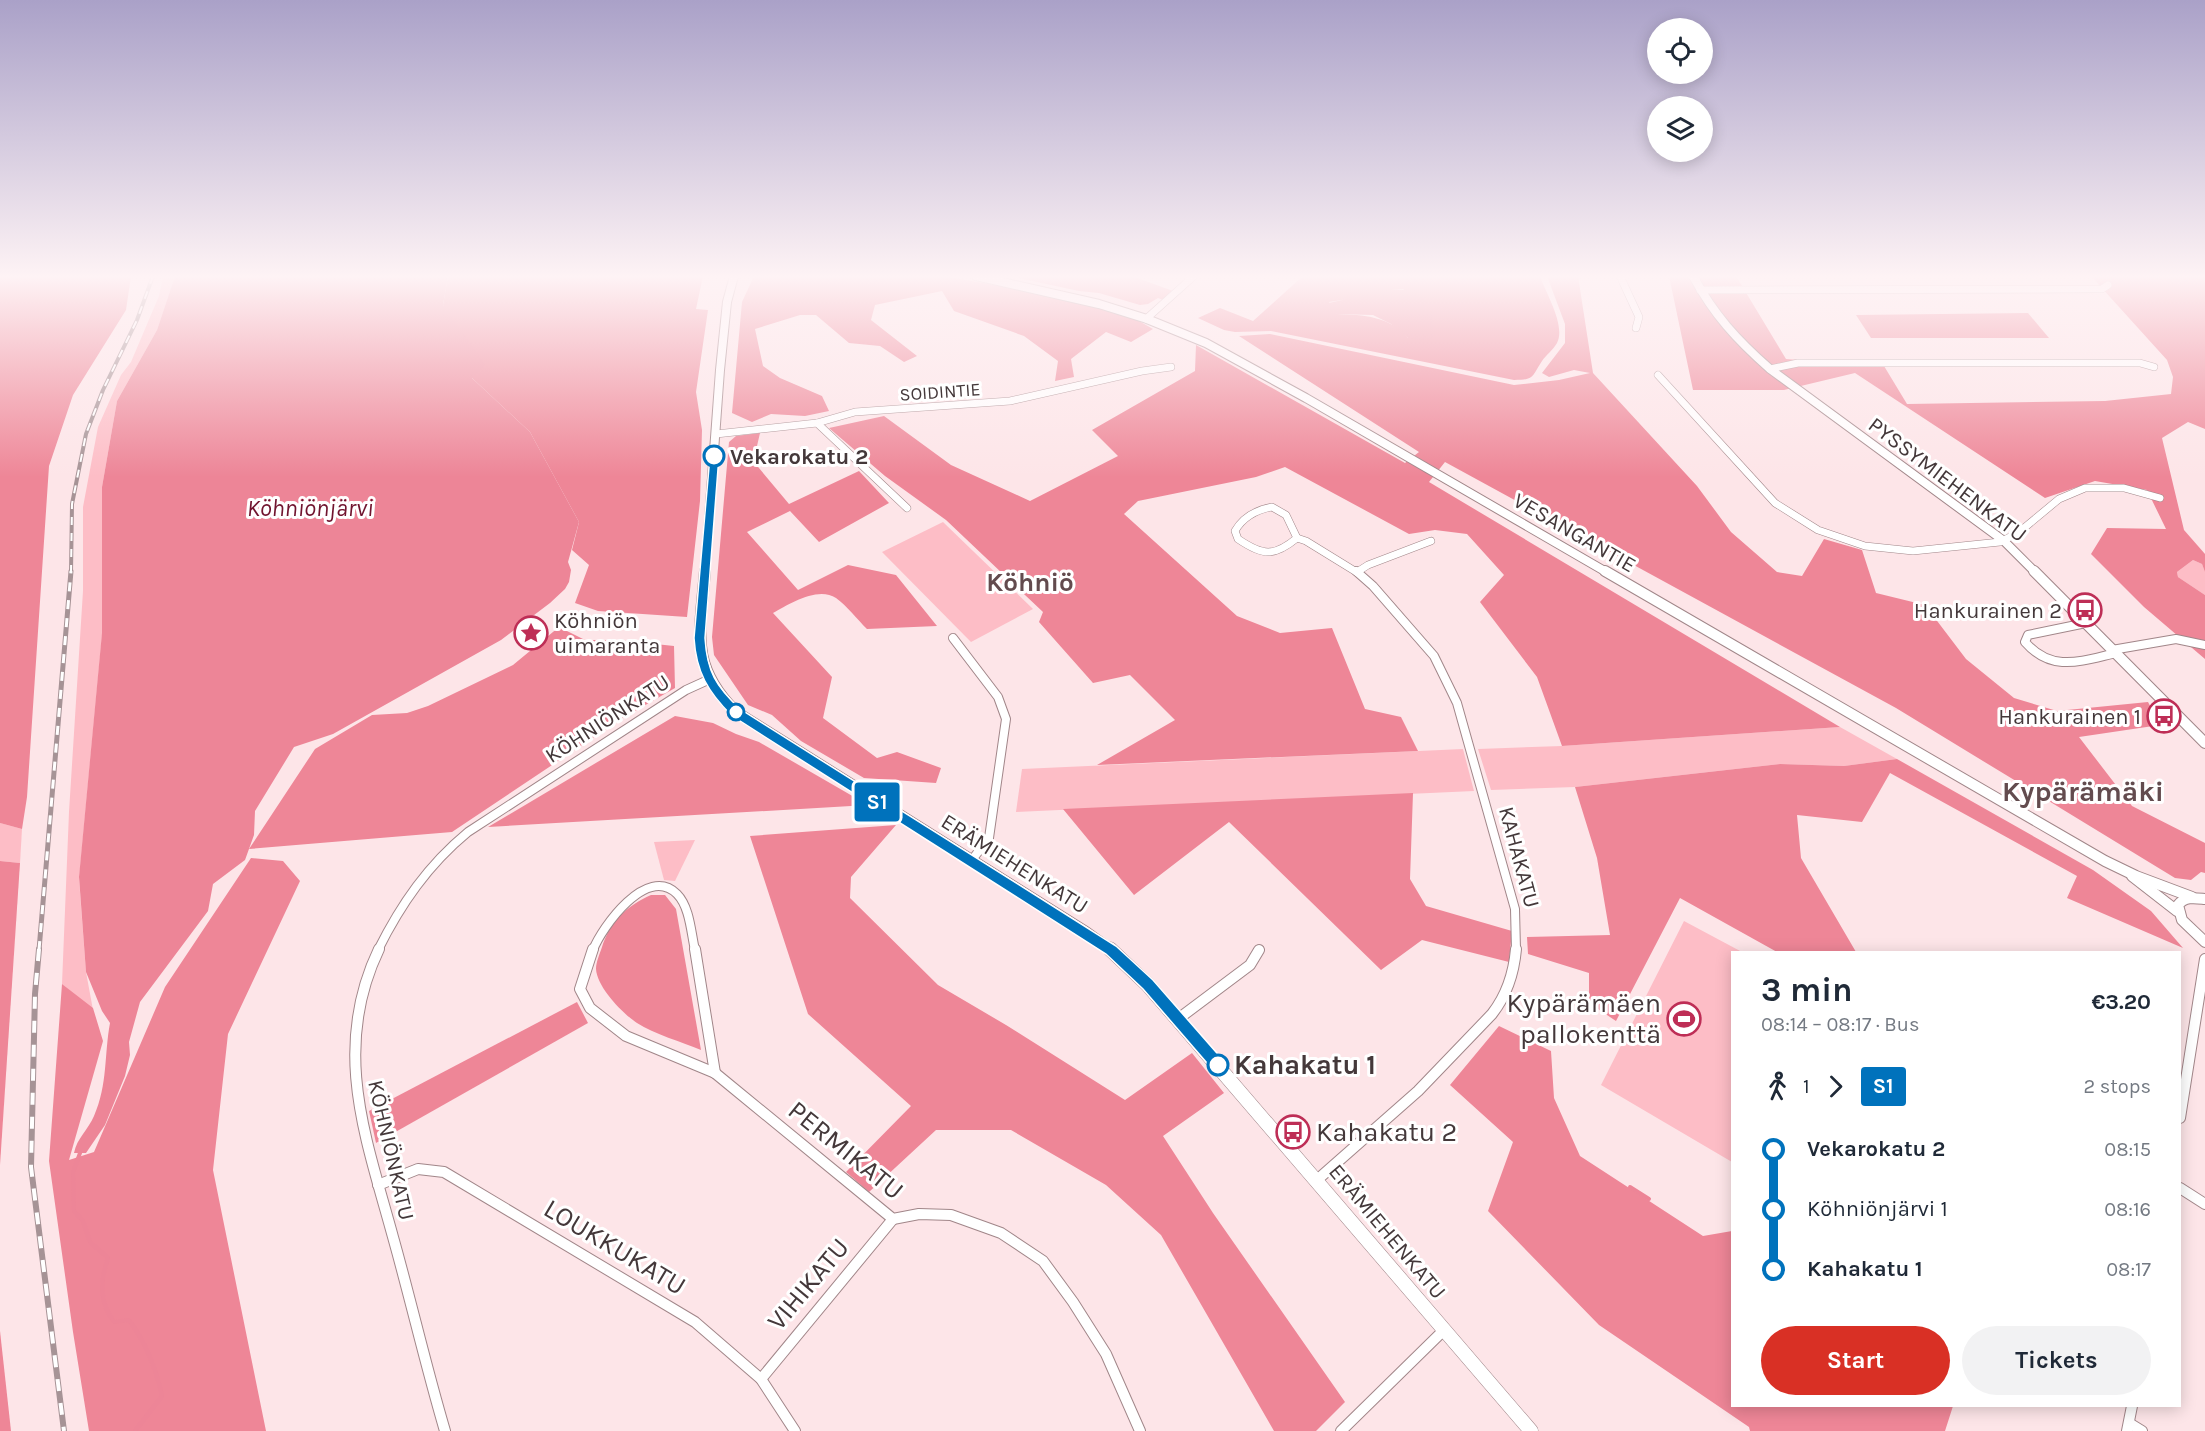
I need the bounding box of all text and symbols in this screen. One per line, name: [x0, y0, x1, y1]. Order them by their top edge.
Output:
map controls: [1647, 18, 1713, 162]
button: locate: [1647, 18, 1713, 84]
button: layers: [1647, 96, 1713, 162]
street label: SOIDINTIE: [899, 378, 981, 406]
street label: PYSSYMIEHENKATU: [1863, 412, 2032, 548]
place label: Vekarokatu 2: [730, 444, 868, 470]
marker: Vekarokatu 2: [703, 445, 725, 467]
street label: VESANGANTIE: [1509, 487, 1640, 578]
water label: Köhniönjärvi: [247, 494, 373, 522]
district label: Köhniö: [986, 567, 1074, 598]
bus stop icon: Hankurainen 2: [2067, 592, 2103, 628]
place label: Hankurainen 2: [1914, 598, 2062, 624]
place label: Köhniön uimaranta: [554, 608, 660, 659]
place icon: Köhniön uimaranta: [513, 615, 549, 651]
street label: KÖHNIÖNKATU: [540, 669, 675, 769]
bus stop icon: Hankurainen 1: [2146, 698, 2182, 734]
unlabelled marker: [727, 703, 745, 721]
place label: Hankurainen 1: [1998, 704, 2141, 730]
district label: Kypärämäki: [2002, 775, 2164, 808]
line badge: S1: [850, 782, 904, 822]
text: S1: [867, 790, 887, 814]
street label: KAHAKATU: [1493, 804, 1545, 911]
street label: ERÄMIEHENKATU: [936, 808, 1093, 919]
text: 3 min: [1761, 971, 1853, 1009]
place label: Kypärämäen pallokenttä: [1506, 987, 1661, 1050]
text: €3.20: [2091, 989, 2151, 1015]
sports icon: Kypärämäen pallokenttä: [1666, 1001, 1702, 1037]
text: 08:14 – 08:17 · Bus: [1761, 1013, 1919, 1036]
place label: Kahakatu 1: [1234, 1049, 1376, 1081]
marker: Kahakatu 1: [1207, 1054, 1229, 1076]
icon: walk: [1761, 1070, 1794, 1103]
icon: forward: [1819, 1070, 1852, 1103]
text: S1: [1873, 1074, 1894, 1098]
text: 1: [1803, 1075, 1810, 1098]
text: 2 stops: [2084, 1075, 2151, 1098]
street label: KÖHNIÖNKATU: [362, 1078, 420, 1223]
street label: PERMIKATU: [782, 1094, 910, 1206]
bus stop icon: Kahakatu 2: [1275, 1114, 1311, 1150]
place label: Kahakatu 2: [1316, 1116, 1457, 1148]
text: Vekarokatu 2: [1807, 1136, 1945, 1162]
text: 08:15: [2104, 1138, 2151, 1161]
street label: ERÄMIEHENKATU: [1323, 1159, 1451, 1304]
street label: LOUKKUKATU: [538, 1192, 692, 1302]
text: Köhniönjärvi 1: [1807, 1196, 1948, 1222]
text: 08:16: [2104, 1198, 2151, 1221]
street label: VIHIKATU: [760, 1231, 856, 1337]
text: Kahakatu 1: [1807, 1256, 1923, 1282]
text: 08:17: [2106, 1258, 2151, 1281]
button: Start: [1761, 1326, 1950, 1395]
button: Tickets: [1962, 1326, 2151, 1395]

